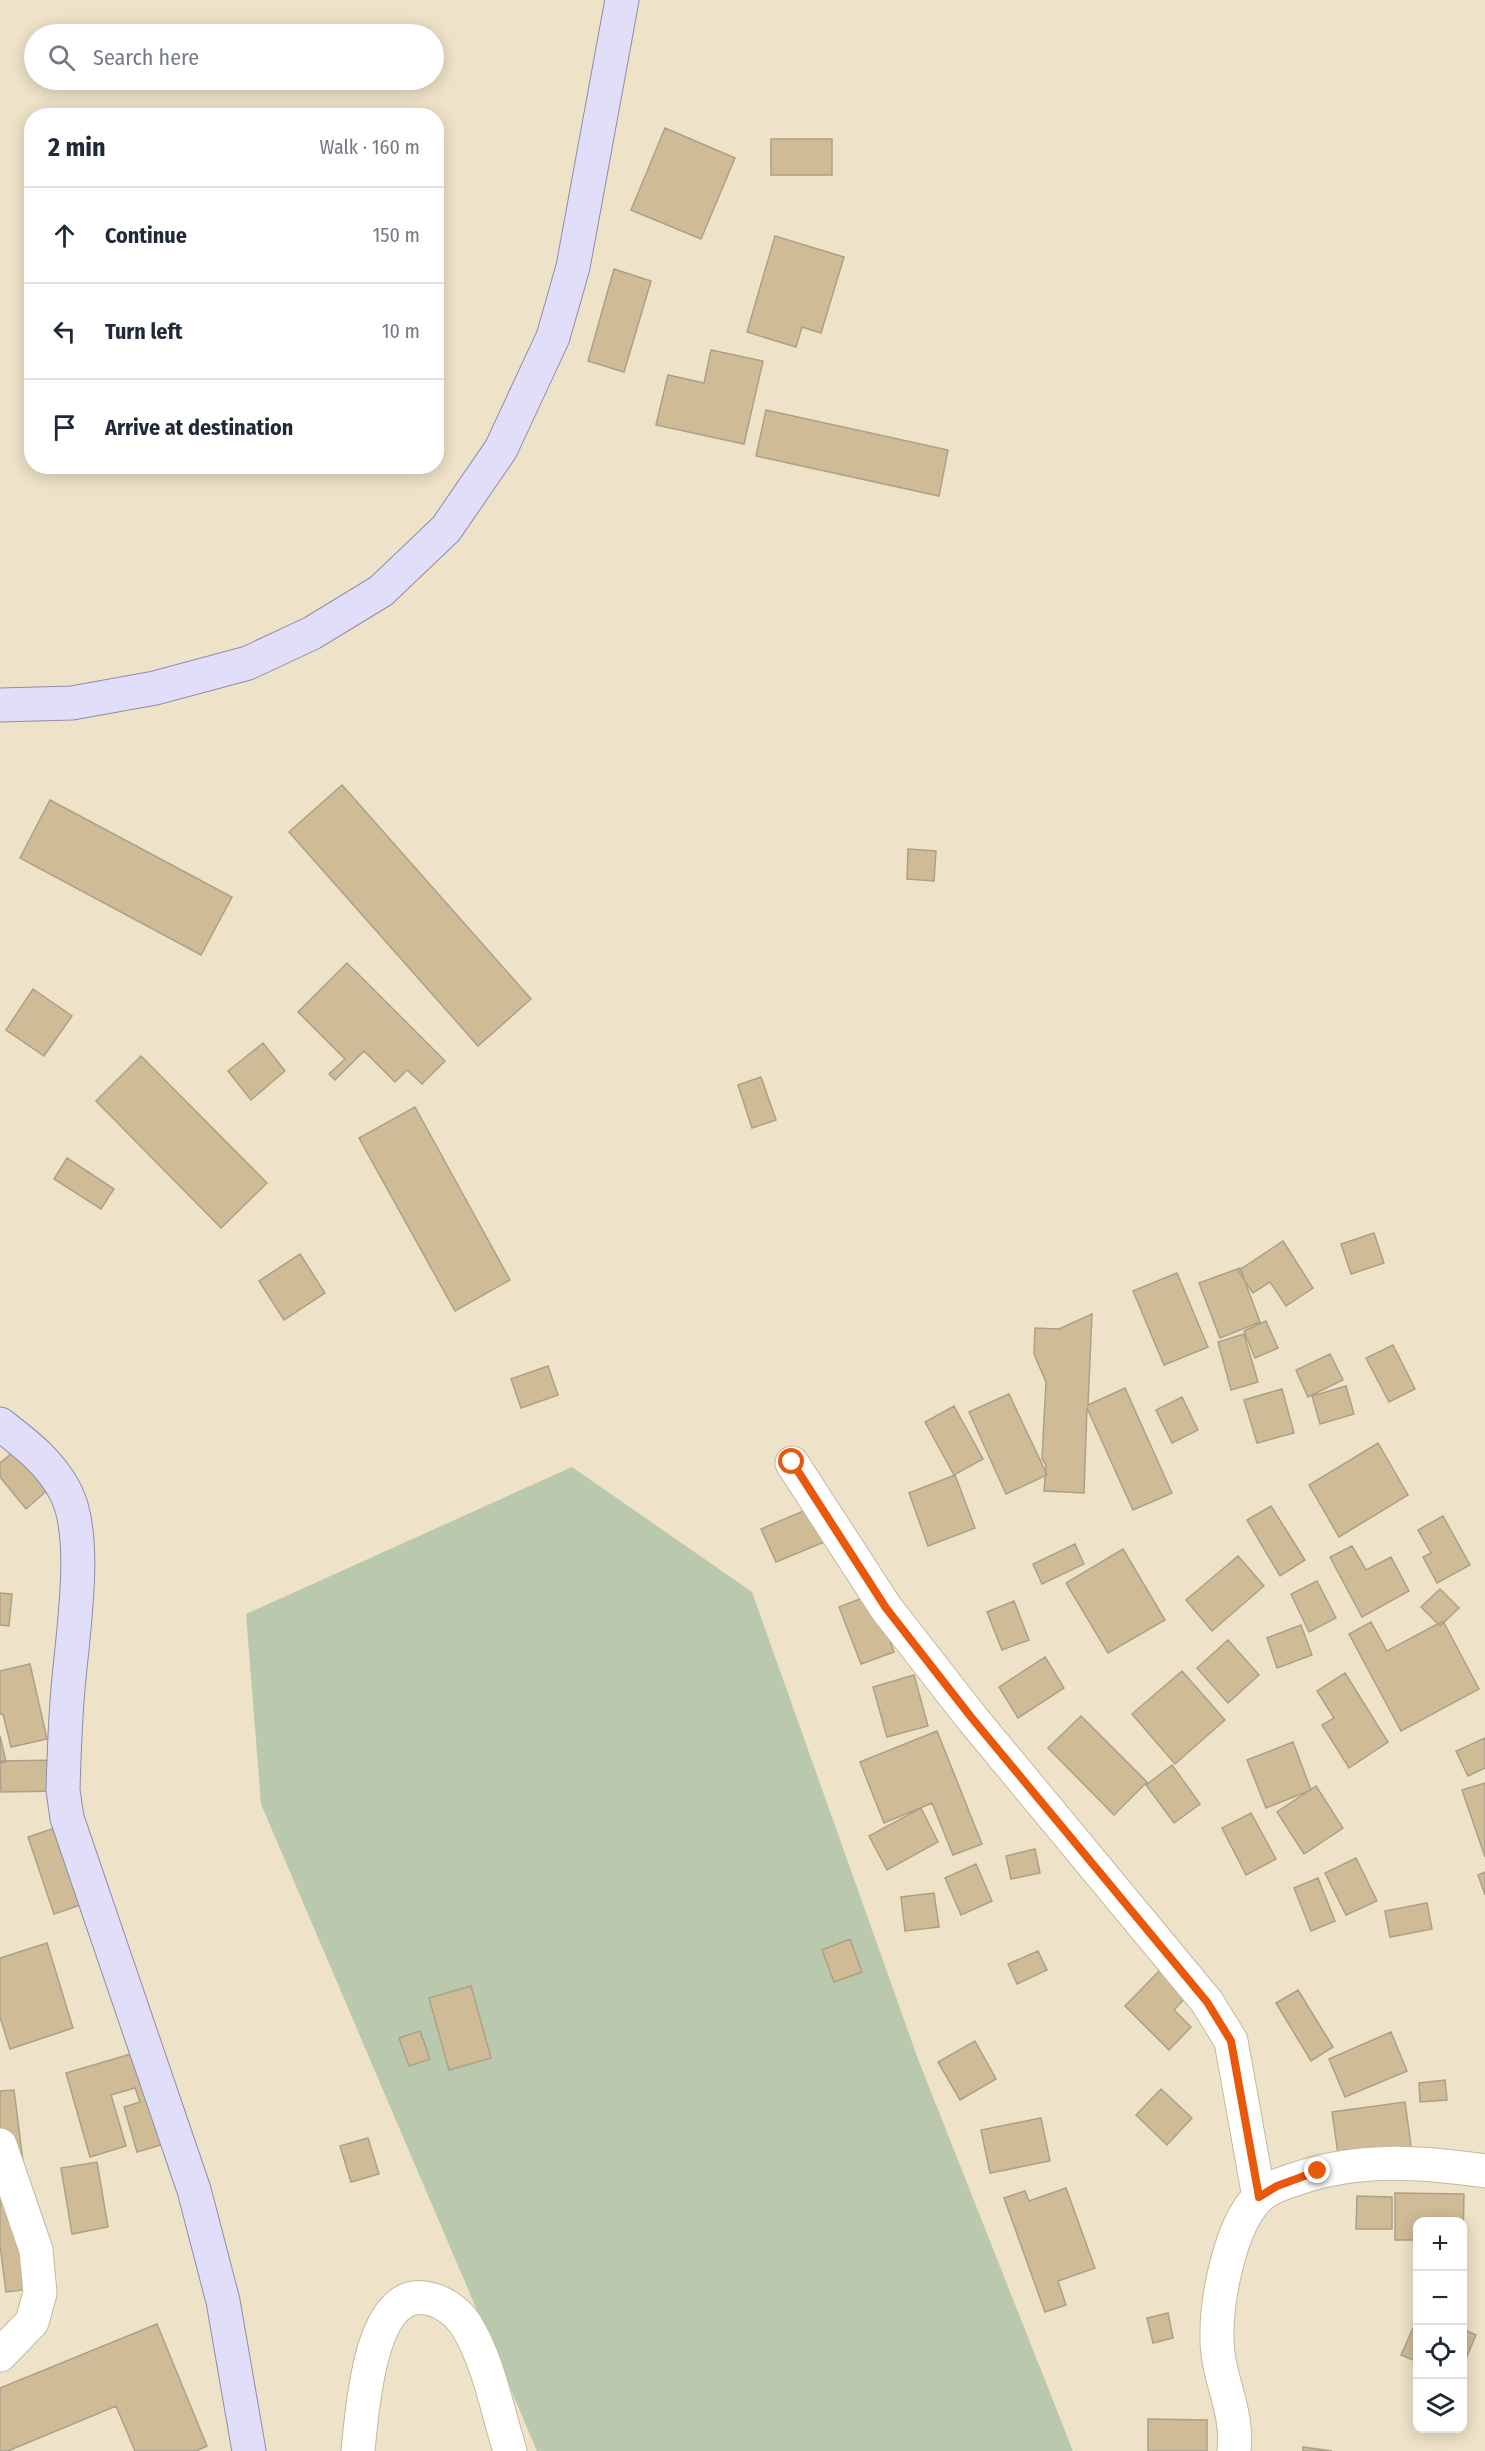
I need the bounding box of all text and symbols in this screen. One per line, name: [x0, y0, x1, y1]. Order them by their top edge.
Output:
search box: [24, 24, 444, 90]
icon: search: [45, 41, 78, 74]
text: Search here: [93, 44, 199, 71]
text: 2 min: [48, 132, 106, 163]
text: Walk · 160 m: [320, 135, 420, 159]
icon: ahead: [48, 219, 81, 252]
text: Continue: [105, 222, 187, 249]
text: 150 m: [373, 223, 420, 247]
icon: left: [48, 315, 81, 348]
text: Turn left: [105, 318, 183, 345]
text: 10 m: [382, 319, 420, 343]
icon: arrive: [48, 411, 81, 444]
text: Arrive at destination: [105, 414, 293, 441]
route start: [778, 1448, 804, 1474]
route end: [1304, 2157, 1330, 2183]
map controls: [1413, 2217, 1467, 2433]
button: +: [1413, 2217, 1467, 2271]
button: −: [1413, 2271, 1467, 2325]
button: locate: [1413, 2325, 1467, 2379]
button: layers: [1413, 2379, 1467, 2433]

